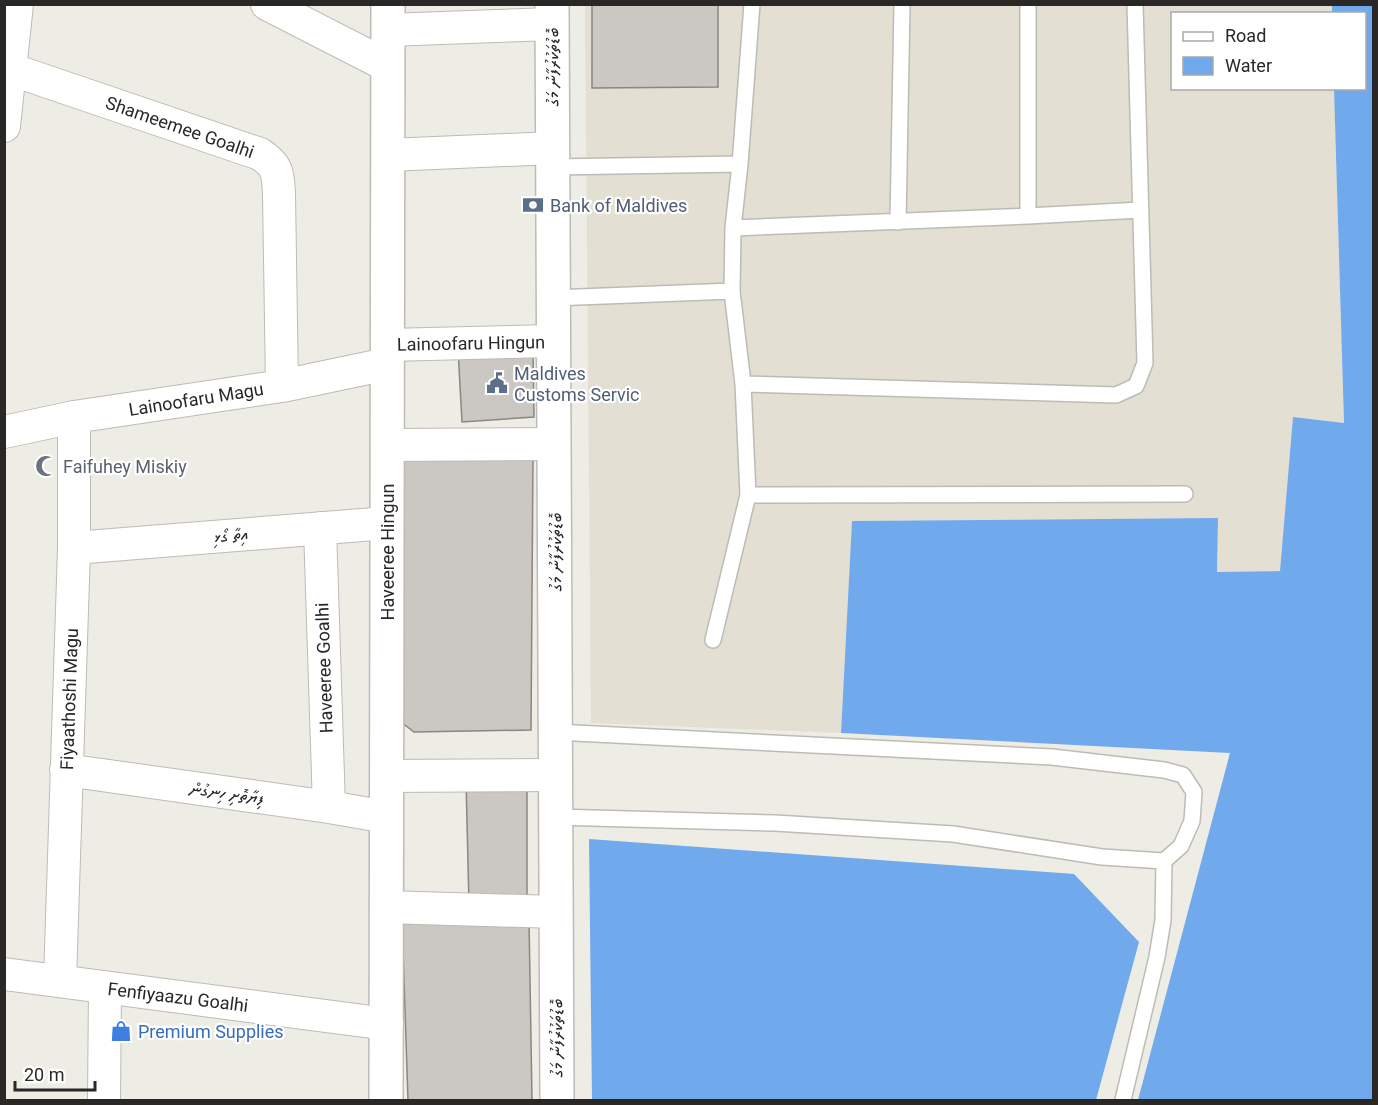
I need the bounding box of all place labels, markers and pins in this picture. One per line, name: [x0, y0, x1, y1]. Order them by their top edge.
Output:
bank icon: Bank of Maldives: [521, 193, 545, 217]
place label: Bank of Maldives: [550, 195, 687, 216]
place label: Maldives Customs Servic: [514, 363, 639, 405]
public building icon: Maldives Customs Servic: [485, 371, 509, 395]
mosque icon: Faifuhey Miskiy: [34, 454, 58, 478]
place label: Faifuhey Miskiy: [63, 456, 187, 477]
shop icon: Premium Supplies: [109, 1019, 133, 1043]
place label: Premium Supplies: [138, 1021, 284, 1042]

